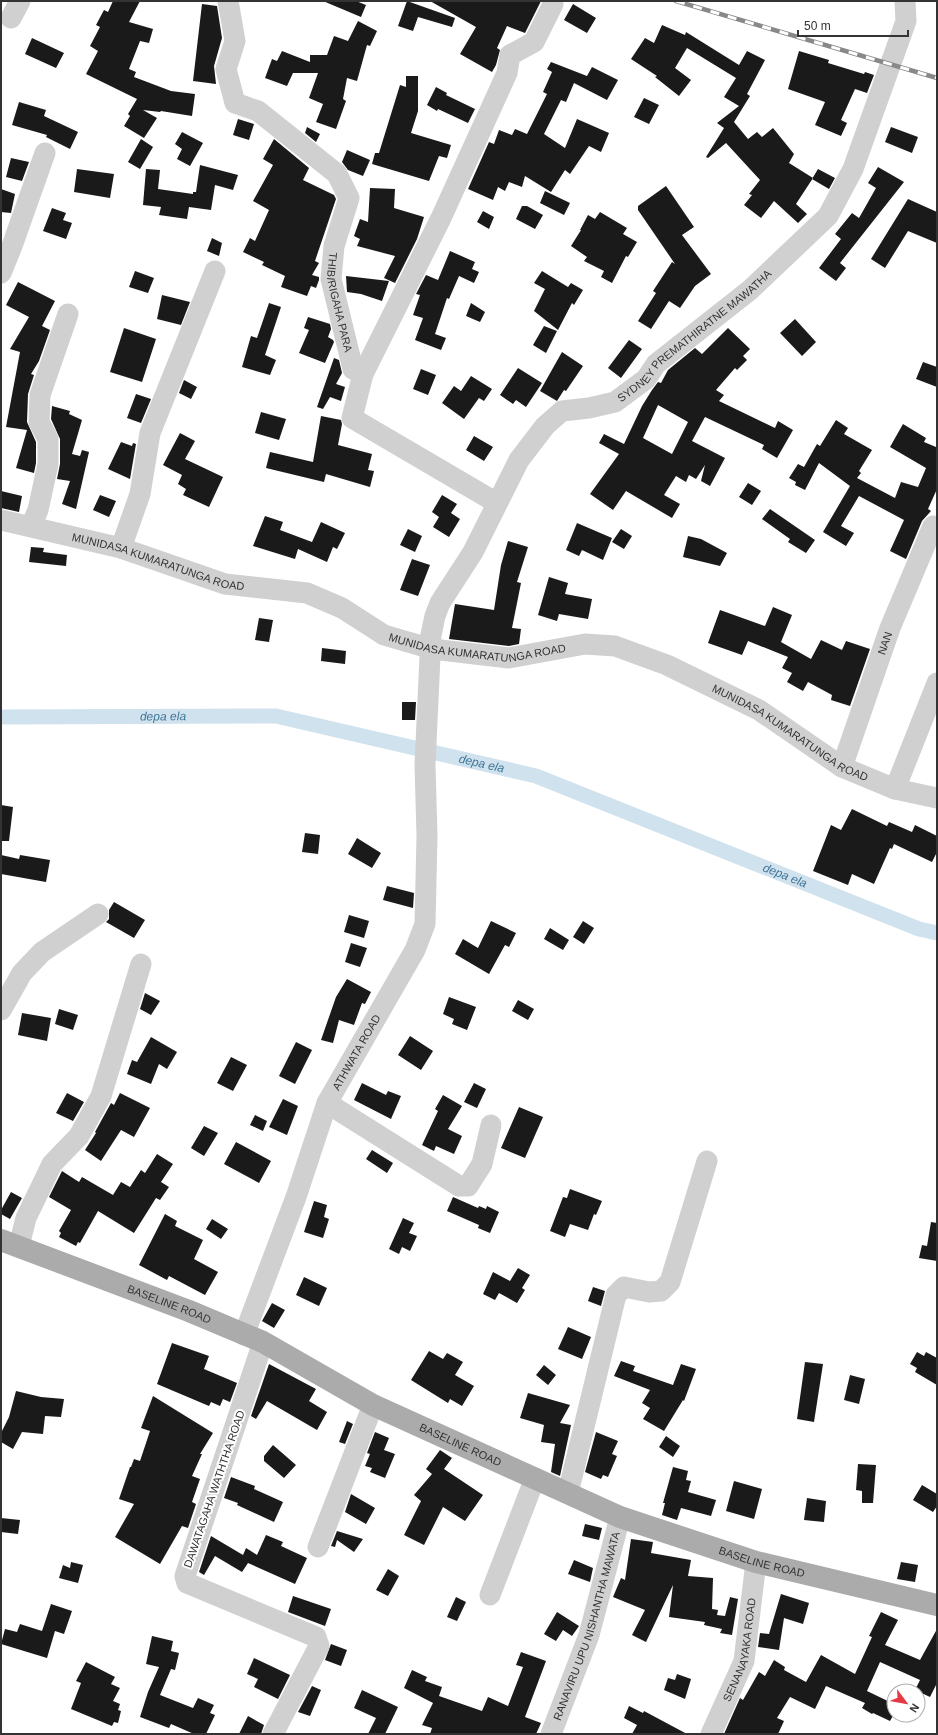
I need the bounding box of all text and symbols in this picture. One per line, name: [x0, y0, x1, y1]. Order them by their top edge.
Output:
scale bar: [798, 12, 908, 38]
text: 50 m: [804, 19, 831, 33]
street label: THIBIRIGAHA PARA: [325, 252, 355, 354]
street label: SYDNEY PREMATHIRATNE MAWATHA: [615, 267, 774, 404]
street label: MUNIDASA KUMARATUNGA ROAD: [71, 531, 245, 592]
street label: NAN: [875, 630, 894, 656]
street label: MUNIDASA KUMARATUNGA ROAD: [387, 631, 567, 664]
street label: MUNIDASA KUMARATUNGA ROAD: [710, 682, 870, 783]
water label: depa ela: [140, 709, 186, 723]
water label: depa ela: [458, 751, 506, 776]
water label: depa ela: [761, 860, 809, 891]
street label: ATHWATA ROAD: [330, 1012, 383, 1092]
street label: BASELINE ROAD: [126, 1282, 213, 1326]
street label: DAWATAGAHA WATHTHA ROAD: [181, 1409, 247, 1569]
street label: BASELINE ROAD: [418, 1421, 503, 1468]
street label: RANAVIRU UPU NISHANTHA MAWATA: [551, 1530, 622, 1722]
street label: BASELINE ROAD: [717, 1544, 806, 1579]
street label: SENANAYAKA ROAD: [721, 1597, 758, 1703]
north arrow: [886, 1683, 926, 1723]
text: N: [907, 1702, 922, 1715]

